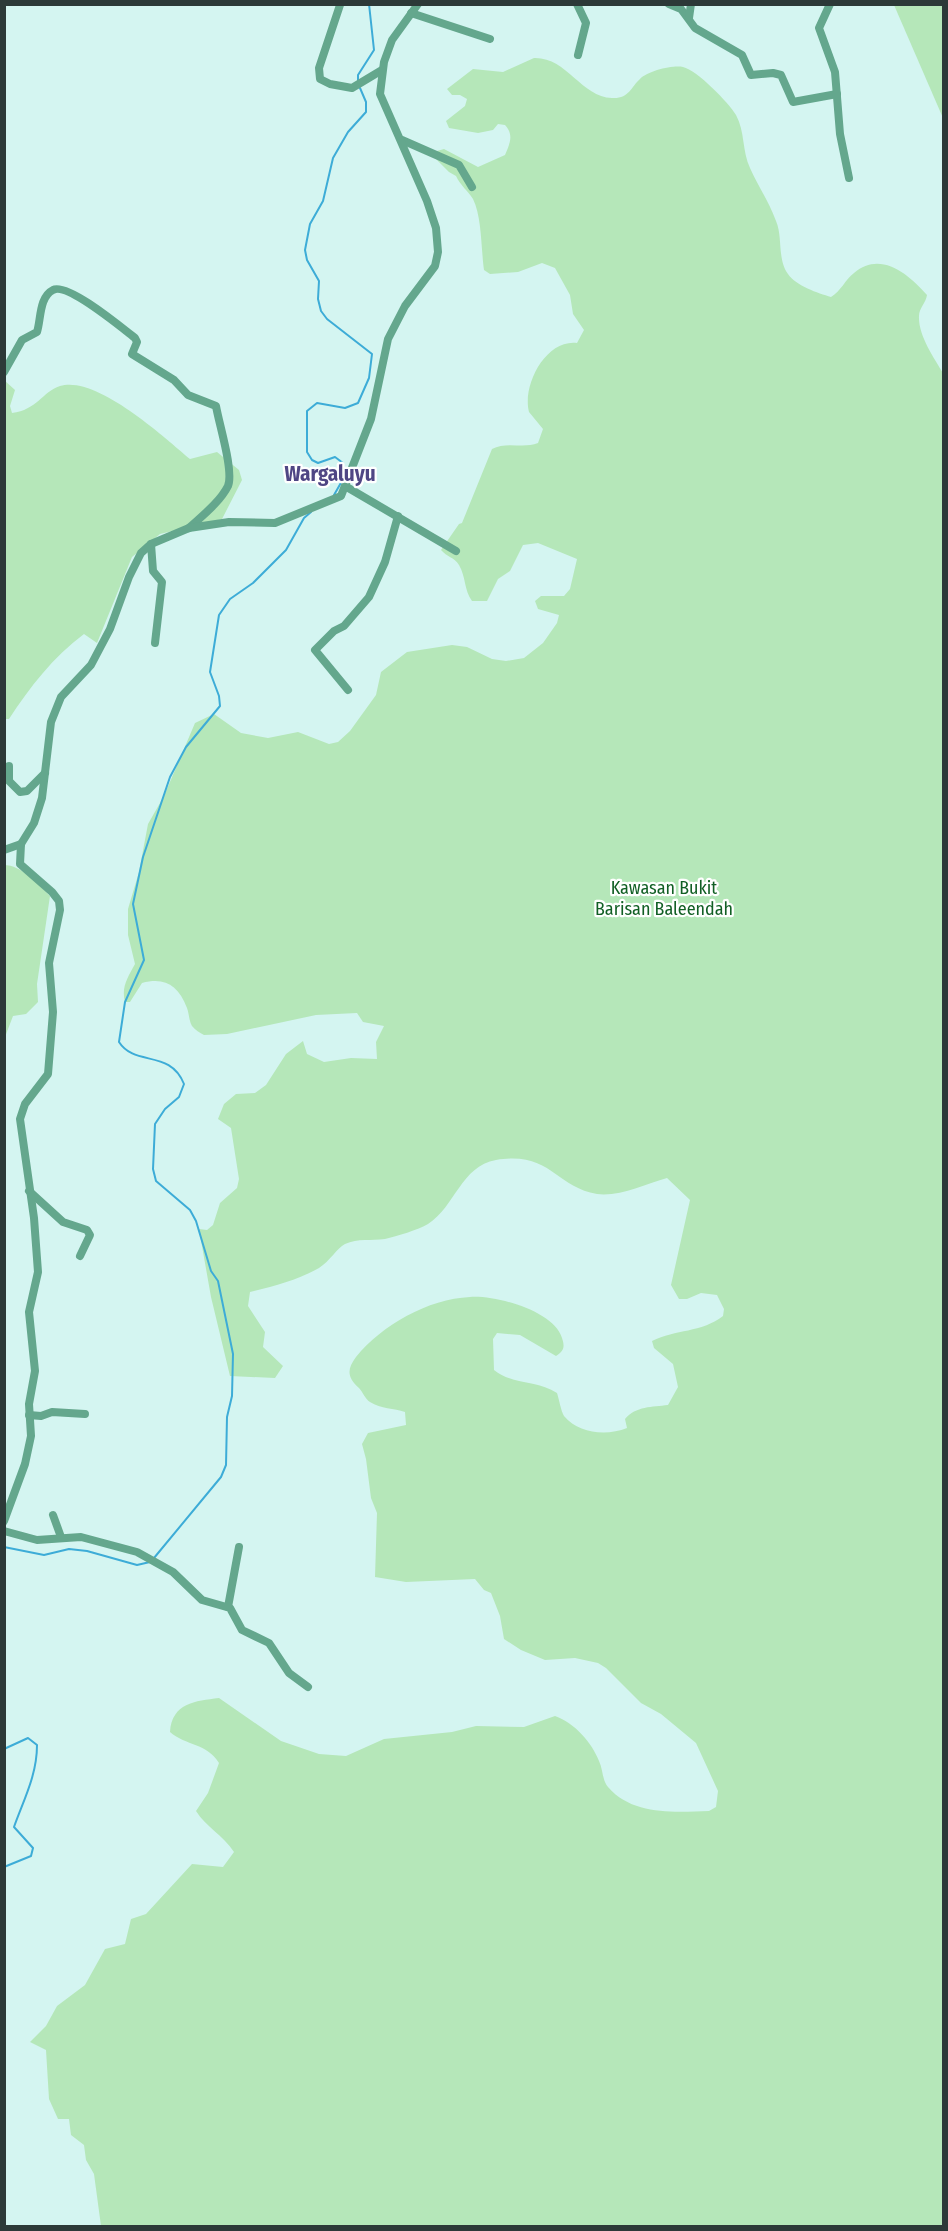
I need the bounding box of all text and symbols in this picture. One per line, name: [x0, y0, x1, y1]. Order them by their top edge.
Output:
district label: Wargaluyu: [284, 461, 376, 487]
park label: Kawasan Bukit Barisan Baleendah: [595, 877, 733, 920]

